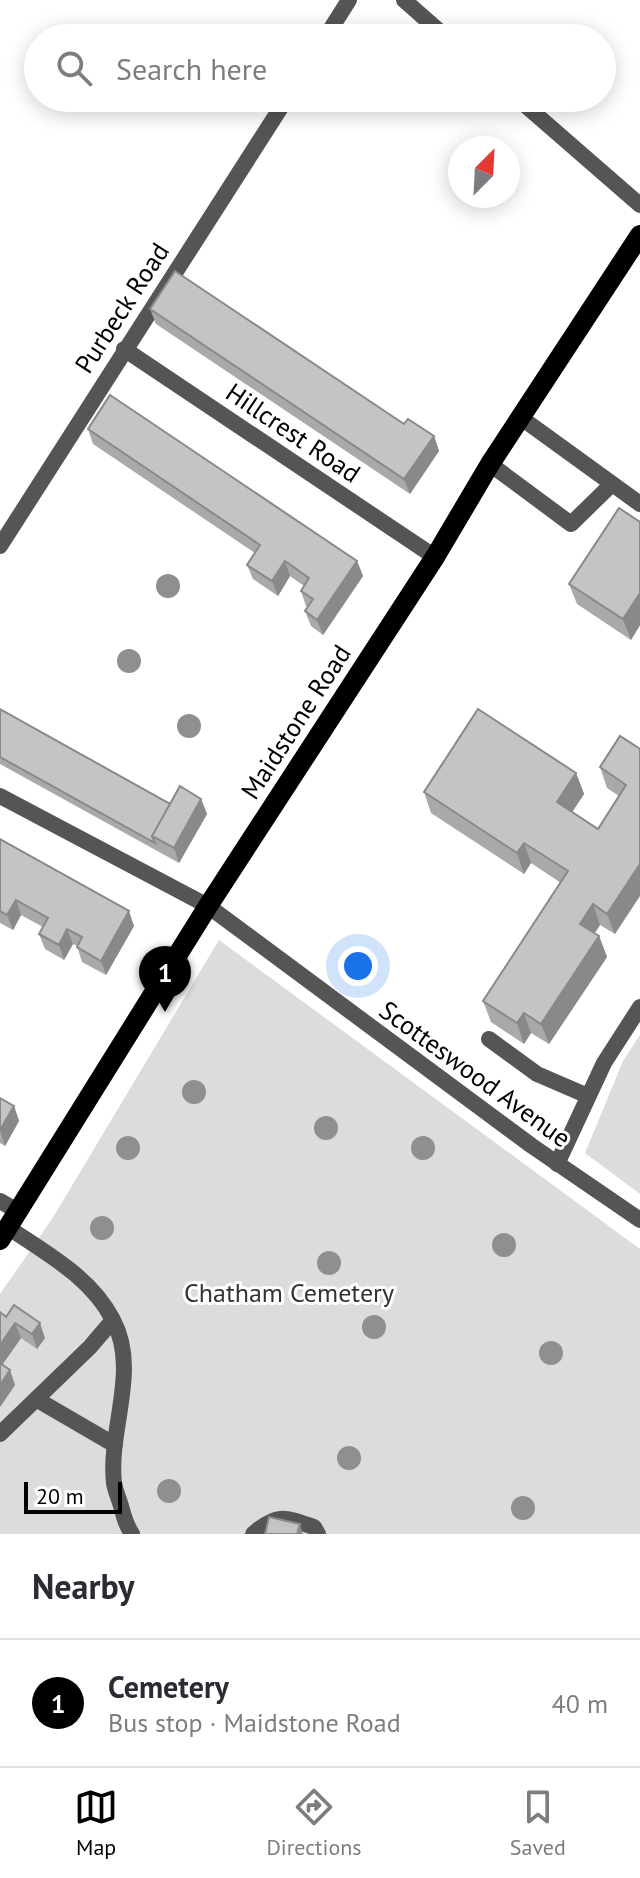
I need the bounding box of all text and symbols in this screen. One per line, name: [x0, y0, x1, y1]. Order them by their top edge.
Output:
search box: [24, 24, 616, 112]
icon: search: [52, 46, 96, 90]
text: Search here: [116, 49, 267, 88]
north arrow: [448, 136, 520, 208]
street label: Purbeck Road: [67, 236, 176, 379]
street label: Hillcrest Road: [220, 376, 367, 490]
street label: Maidstone Road: [233, 638, 358, 805]
pin: 1: [139, 946, 191, 1012]
your location: [338, 946, 378, 986]
street label: Scotteswood Avenue: [373, 993, 577, 1154]
park label: Chatham Cemetery: [184, 1276, 394, 1309]
scale bar: [24, 1478, 122, 1514]
text: 20 m: [36, 1482, 84, 1510]
text: Nearby: [32, 1564, 134, 1608]
text: Cemetery: [108, 1667, 229, 1706]
text: 1: [51, 1687, 65, 1720]
text: 40 m: [552, 1687, 608, 1720]
text: Bus stop · Maidstone Road: [108, 1706, 401, 1739]
tab: Map: [74, 1785, 118, 1861]
tab: Directions: [266, 1785, 362, 1861]
tab: Saved: [510, 1785, 566, 1861]

